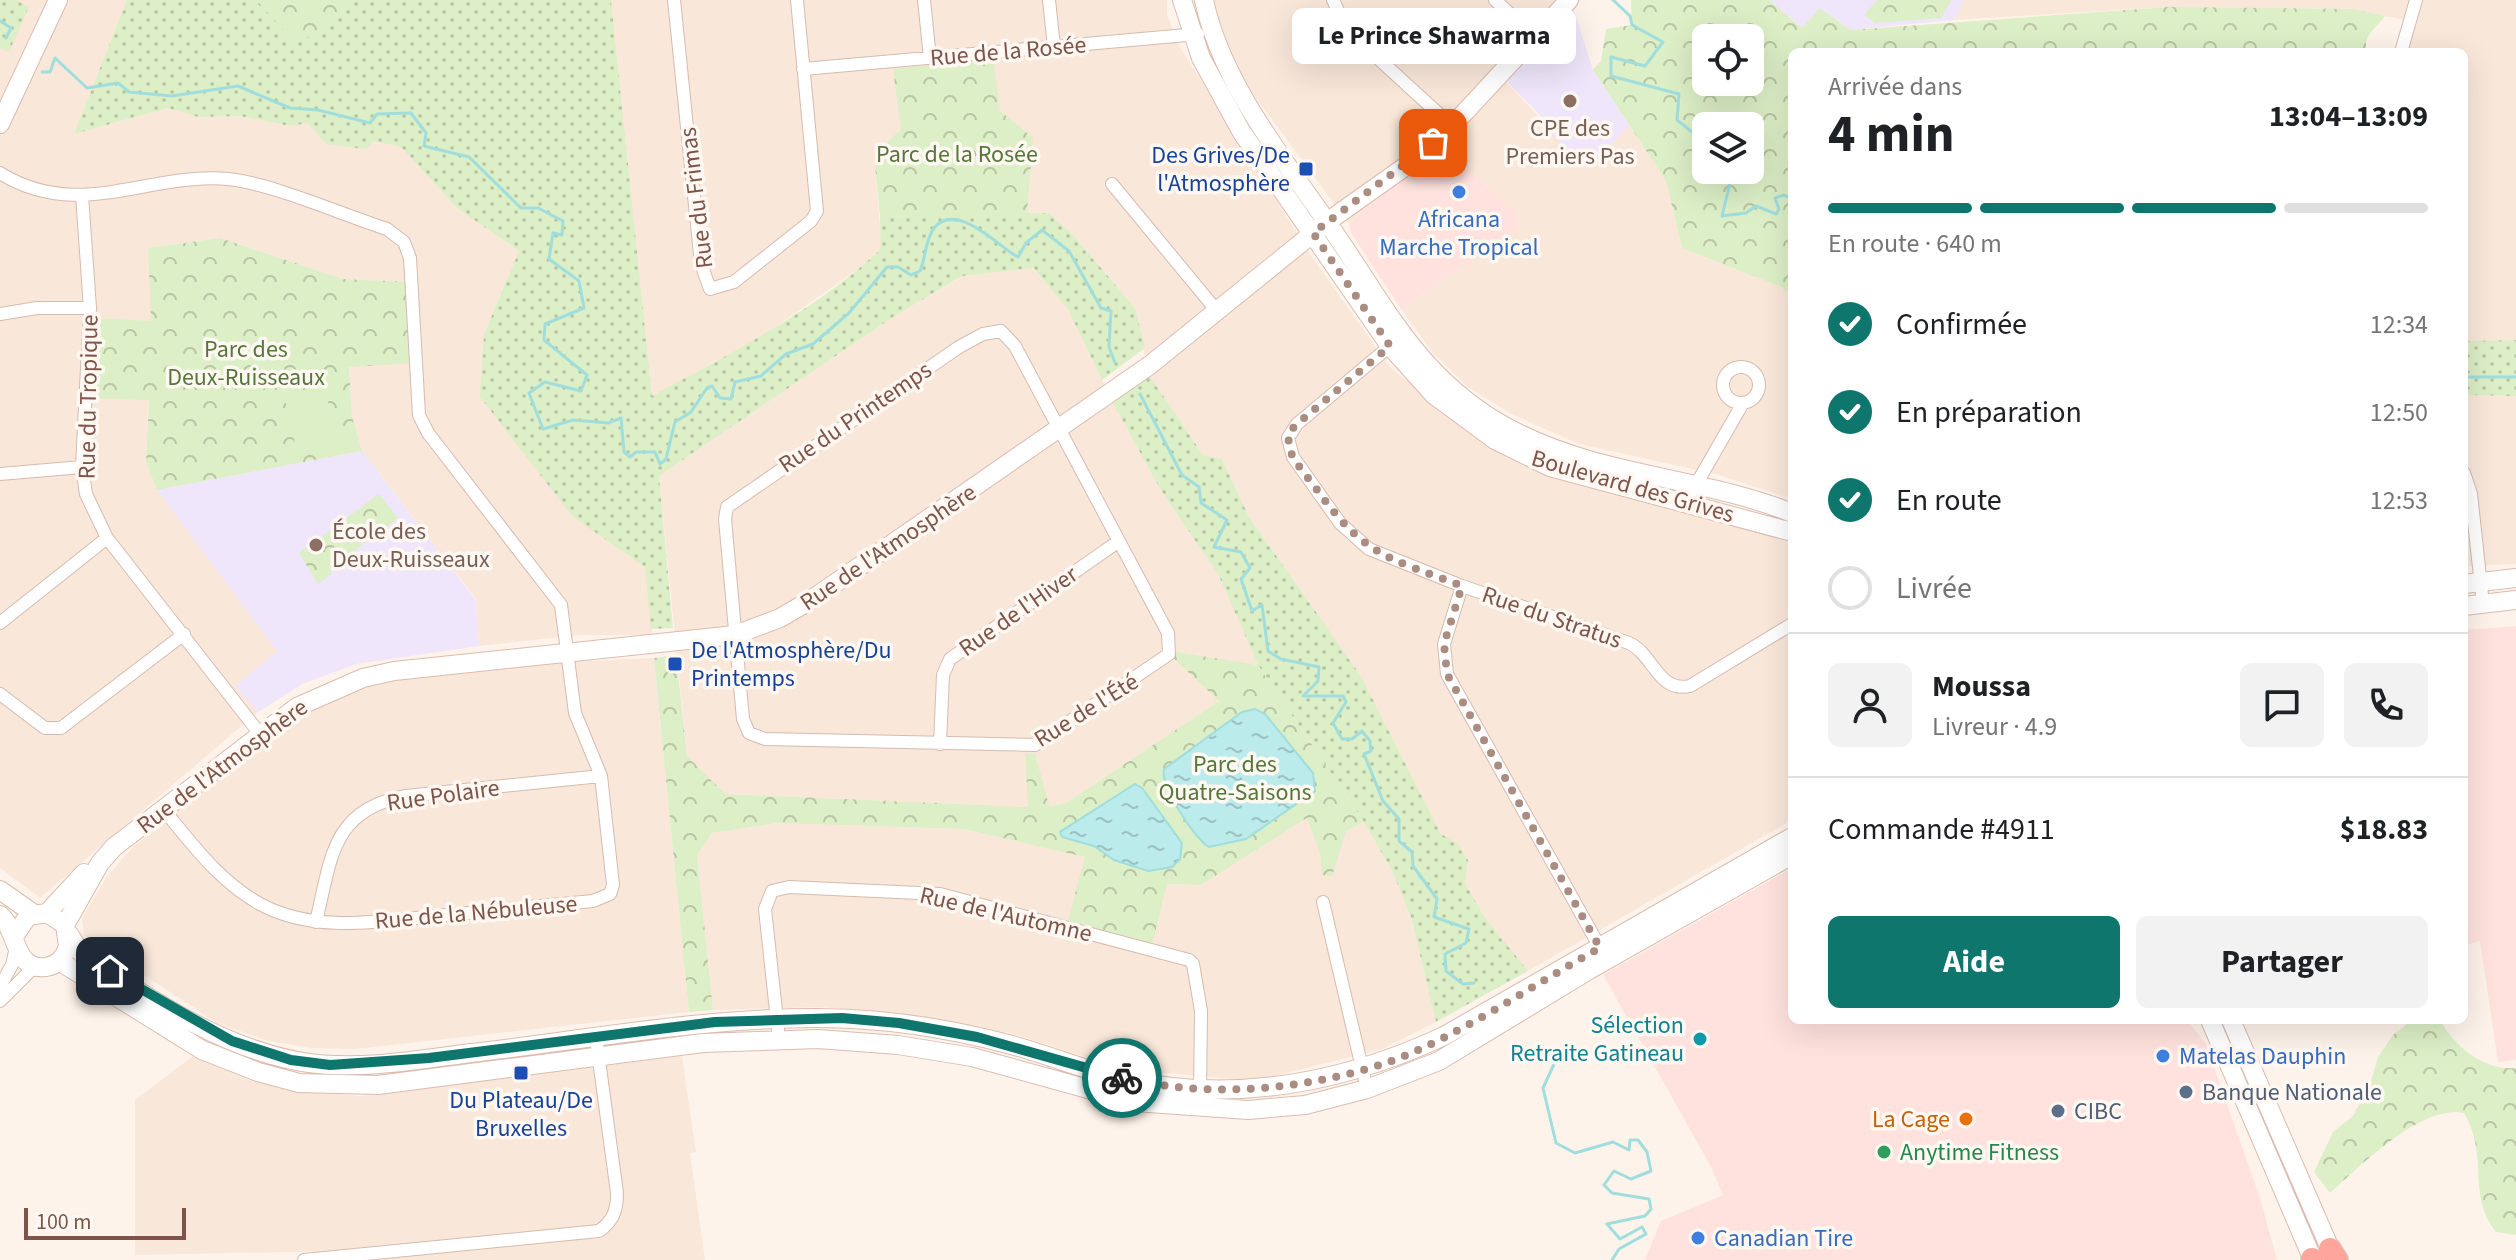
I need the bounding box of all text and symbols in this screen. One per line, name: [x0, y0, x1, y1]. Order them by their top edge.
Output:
callout: Le Prince Shawarma: [1291, 7, 1575, 63]
text: Le Prince Shawarma: [1318, 17, 1550, 54]
map controls: [1692, 24, 1764, 184]
button: locate: [1692, 24, 1764, 96]
street label: Rue de la Rosée: [928, 27, 1088, 76]
text: Arrivée dans: [1828, 68, 1962, 105]
marker: CPE des Premiers Pas: [1561, 92, 1579, 110]
text: 13:04–13:09: [2269, 95, 2428, 138]
text: 4 min: [1828, 98, 1955, 172]
pin: [1399, 109, 1467, 177]
place label: CPE des Premiers Pas: [1505, 111, 1635, 174]
button: layers: [1692, 112, 1764, 184]
icon: bag: [1411, 121, 1455, 165]
street label: Rue du Frimas: [670, 125, 723, 271]
park label: Parc de la Rosée: [876, 137, 1038, 172]
place label: Des Grives/De l'Atmosphère: [1151, 138, 1290, 201]
marker: Des Grives/De l'Atmosphère: [1297, 160, 1315, 178]
marker: Africana Marche Tropical: [1450, 183, 1468, 201]
place label: Africana Marche Tropical: [1379, 202, 1539, 265]
text: En route · 640 m: [1828, 225, 2002, 262]
icon: check: [1828, 302, 1872, 346]
text: Confirmée: [1896, 303, 2027, 346]
text: 12:34: [2370, 306, 2428, 343]
street label: Rue du Tropique: [70, 314, 107, 480]
park label: Parc des Deux-Ruisseaux: [167, 332, 325, 395]
street label: Rue du Printemps: [772, 353, 939, 482]
icon: check: [1828, 390, 1872, 434]
text: En préparation: [1896, 391, 2082, 434]
text: 12:50: [2370, 394, 2428, 431]
street label: Boulevard des Grives: [1527, 441, 1738, 532]
street label: Rue de l'Atmosphère: [793, 475, 984, 620]
icon: check: [1828, 478, 1872, 522]
text: En route: [1896, 479, 2002, 522]
text: 12:53: [2370, 482, 2428, 519]
place label: École des Deux-Ruisseaux: [332, 514, 490, 577]
marker: École des Deux-Ruisseaux: [307, 536, 325, 554]
street label: Rue de l'Hiver: [952, 557, 1086, 665]
text: Livrée: [1896, 567, 1972, 610]
street label: Rue du Stratus: [1477, 577, 1626, 658]
place label: De l'Atmosphère/Du Printemps: [691, 633, 891, 696]
marker: De l'Atmosphère/Du Printemps: [666, 655, 684, 673]
button: person: [1828, 663, 1912, 747]
button: chat: [2240, 663, 2324, 747]
button: phone: [2344, 663, 2428, 747]
street label: Rue de l'Été: [1027, 665, 1145, 756]
text: Moussa: [1932, 665, 2031, 708]
street label: Rue de l'Atmosphère: [129, 690, 315, 842]
text: Livreur · 4.9: [1932, 708, 2057, 745]
park label: Parc des Quatre-Saisons: [1158, 747, 1312, 810]
street label: Rue Polaire: [384, 770, 502, 821]
text: Commande #4911: [1828, 808, 2055, 851]
text: $18.83: [2340, 808, 2428, 851]
street label: Rue de l'Automne: [916, 878, 1096, 951]
street label: Rue de la Nébuleuse: [373, 886, 579, 939]
button: Aide: [1828, 916, 2120, 1008]
button: Partager: [2136, 916, 2428, 1008]
pin: [76, 937, 144, 1005]
icon: home: [88, 949, 132, 993]
place label: Sélection Retraite Gatineau: [1510, 1008, 1684, 1071]
marker: Sélection Retraite Gatineau: [1691, 1030, 1709, 1048]
courier: [1082, 1038, 1162, 1118]
place label: Matelas Dauphin: [2179, 1039, 2346, 1074]
marker: Matelas Dauphin: [2154, 1047, 2172, 1065]
icon: bike: [1100, 1056, 1144, 1100]
marker: Du Plateau/De Bruxelles: [512, 1064, 530, 1082]
place label: Banque Nationale: [2202, 1075, 2382, 1110]
place label: Du Plateau/De Bruxelles: [449, 1083, 593, 1146]
marker: Banque Nationale: [2177, 1083, 2195, 1101]
place label: CIBC: [2074, 1094, 2122, 1129]
place label: La Cage: [1872, 1102, 1950, 1137]
marker: CIBC: [2049, 1102, 2067, 1120]
marker: La Cage: [1957, 1110, 1975, 1128]
place label: Anytime Fitness: [1900, 1135, 2059, 1170]
marker: Anytime Fitness: [1875, 1143, 1893, 1161]
scale bar: [24, 1204, 186, 1240]
text: 100 m: [36, 1206, 91, 1238]
place label: Canadian Tire: [1714, 1221, 1853, 1256]
marker: Canadian Tire: [1689, 1229, 1707, 1247]

